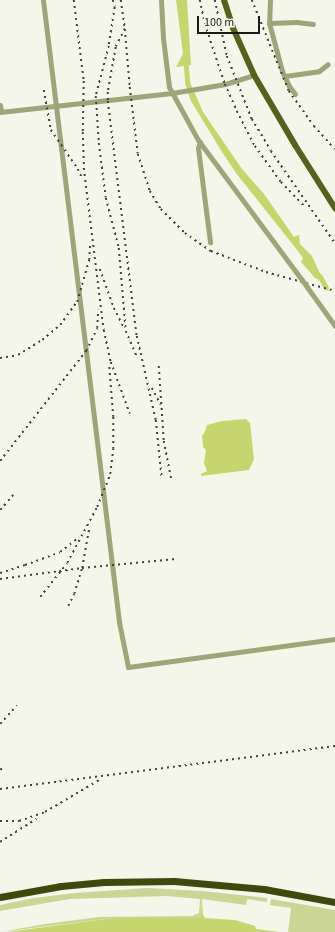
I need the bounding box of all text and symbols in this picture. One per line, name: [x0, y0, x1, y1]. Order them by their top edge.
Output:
scale bar: [199, 8, 262, 34]
text: 100 m: [204, 14, 234, 31]

